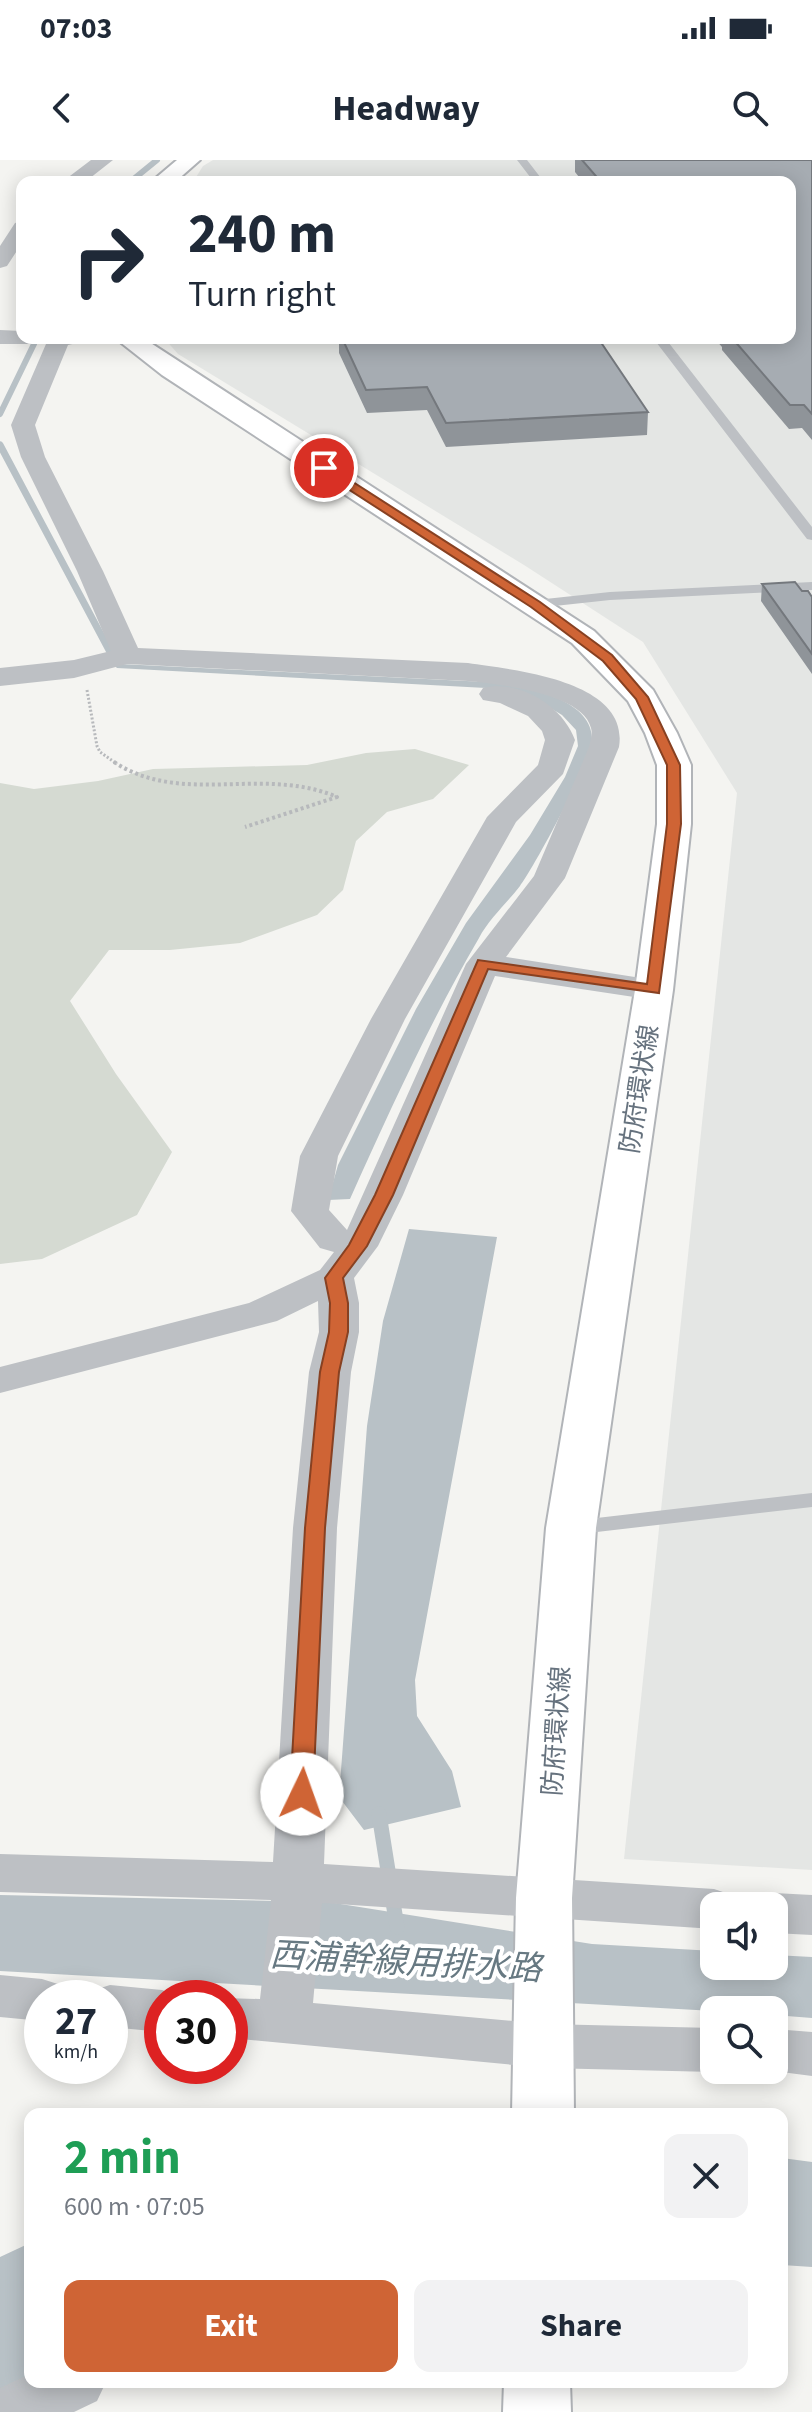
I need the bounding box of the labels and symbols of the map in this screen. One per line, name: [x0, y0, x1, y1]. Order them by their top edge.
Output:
pin: [290, 434, 358, 502]
street label: 防府環状線: [611, 1022, 668, 1156]
street label: 防府環状線: [534, 1665, 579, 1797]
position arrow: [260, 1752, 344, 1836]
water label: 西浦幹線用排水路: [269, 1931, 546, 1994]
speed limit sign: 30: [144, 1980, 248, 2084]

